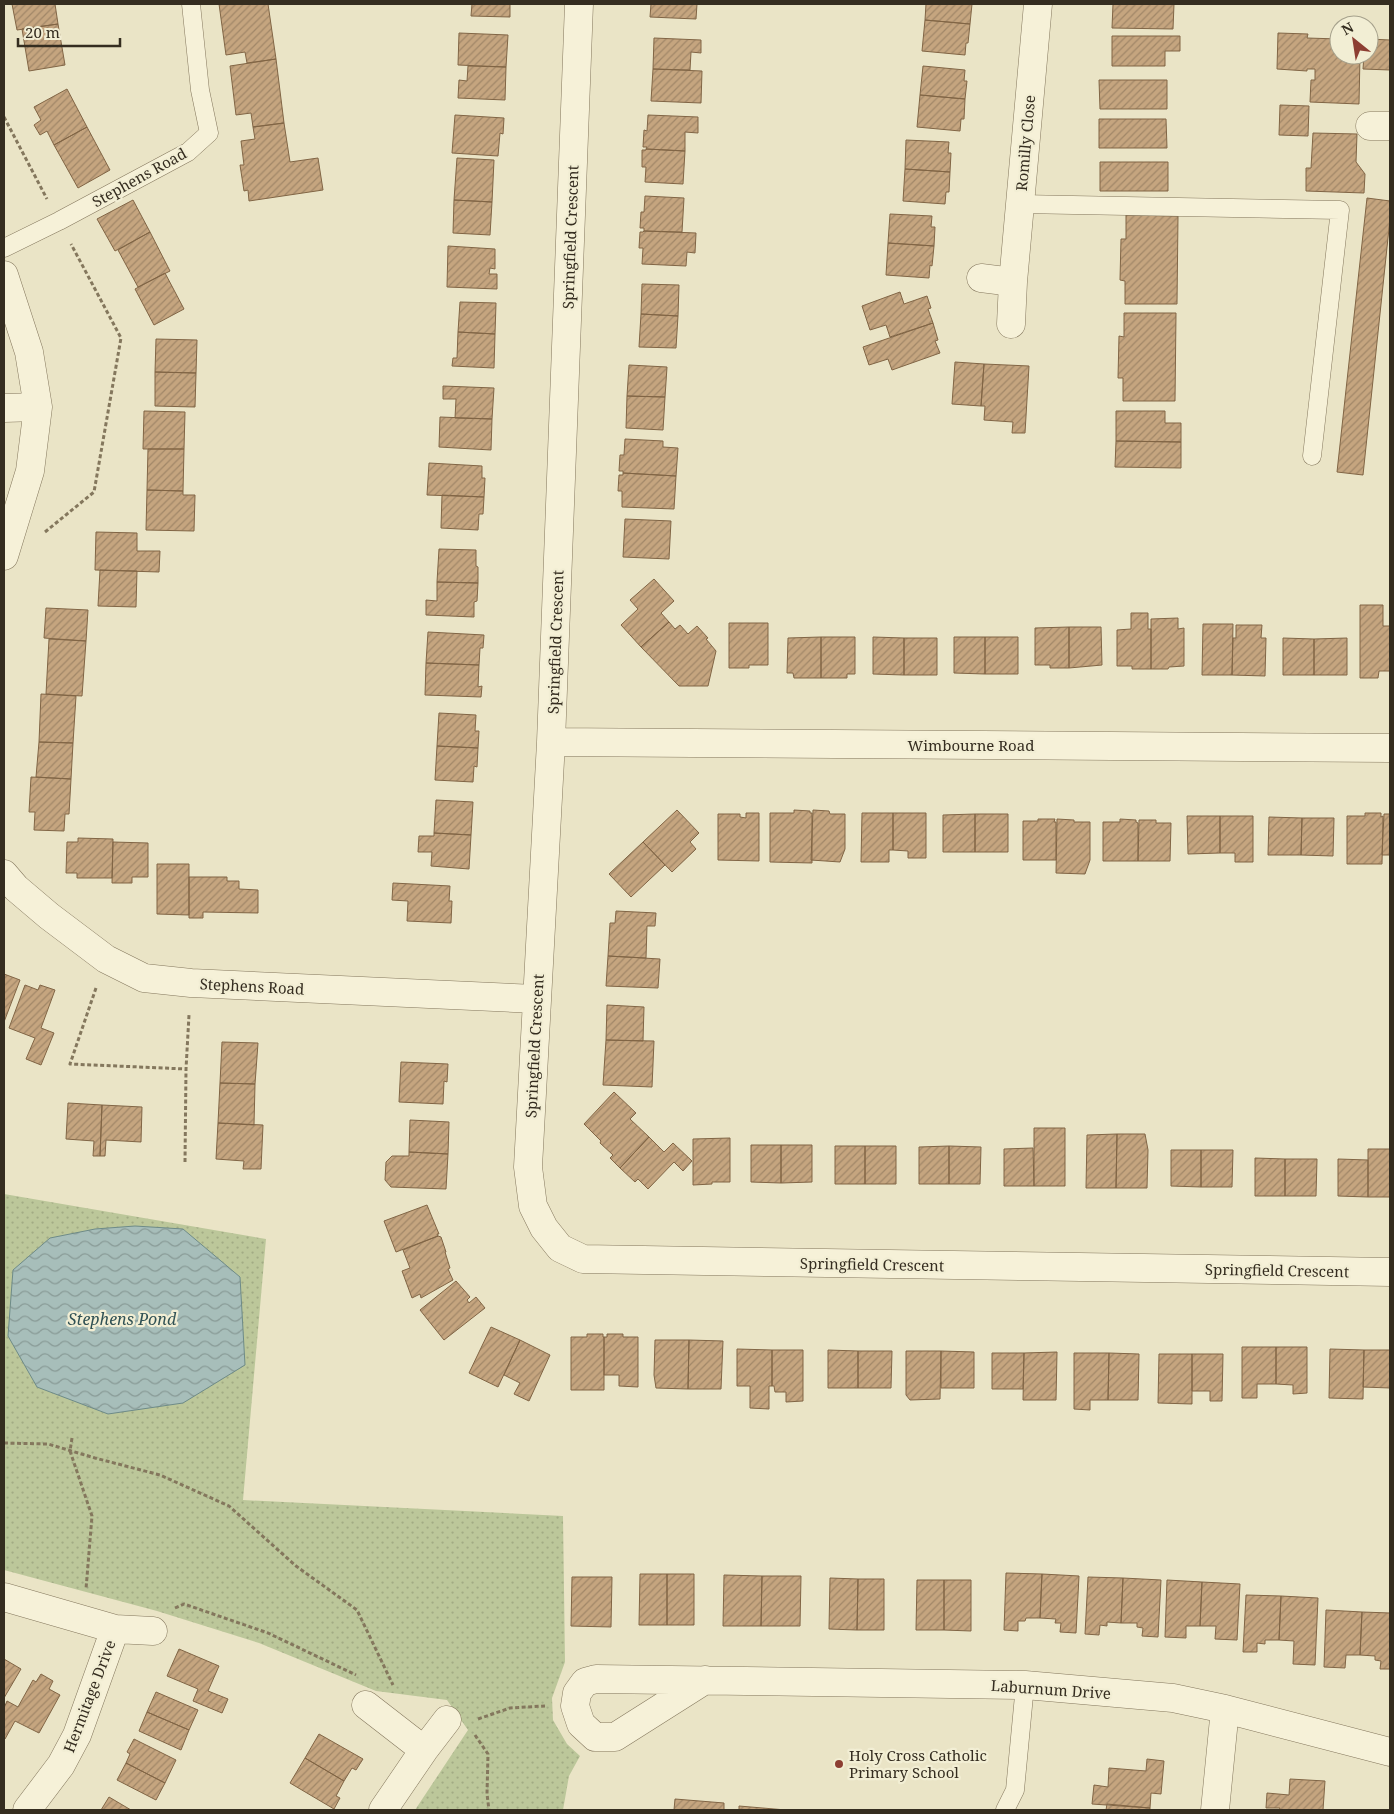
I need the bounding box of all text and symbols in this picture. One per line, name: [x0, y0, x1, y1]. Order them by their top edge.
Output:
scale bar: [18, 15, 120, 47]
north arrow: [1329, 15, 1379, 65]
text: N: [1338, 17, 1357, 39]
text: 20 m: [25, 22, 60, 42]
street label: Romilly Close: [1011, 94, 1039, 192]
street label: Stephens Road: [88, 143, 190, 211]
street label: Springfield Crescent: [557, 165, 583, 309]
street label: Springfield Crescent: [542, 570, 568, 714]
street label: Wimbourne Road: [908, 735, 1034, 755]
street label: Stephens Road: [199, 973, 305, 999]
street label: Springfield Crescent: [520, 974, 548, 1118]
street label: Springfield Crescent: [800, 1253, 944, 1275]
street label: Springfield Crescent: [1205, 1259, 1349, 1281]
water label: Stephens Pond: [68, 1308, 177, 1330]
street label: Hermitage Drive: [58, 1637, 120, 1755]
street label: Laburnum Drive: [990, 1675, 1112, 1703]
place label: Holy Cross Catholic Primary School: [849, 1745, 987, 1782]
marker: Holy Cross Catholic Primary School: [833, 1758, 845, 1770]

